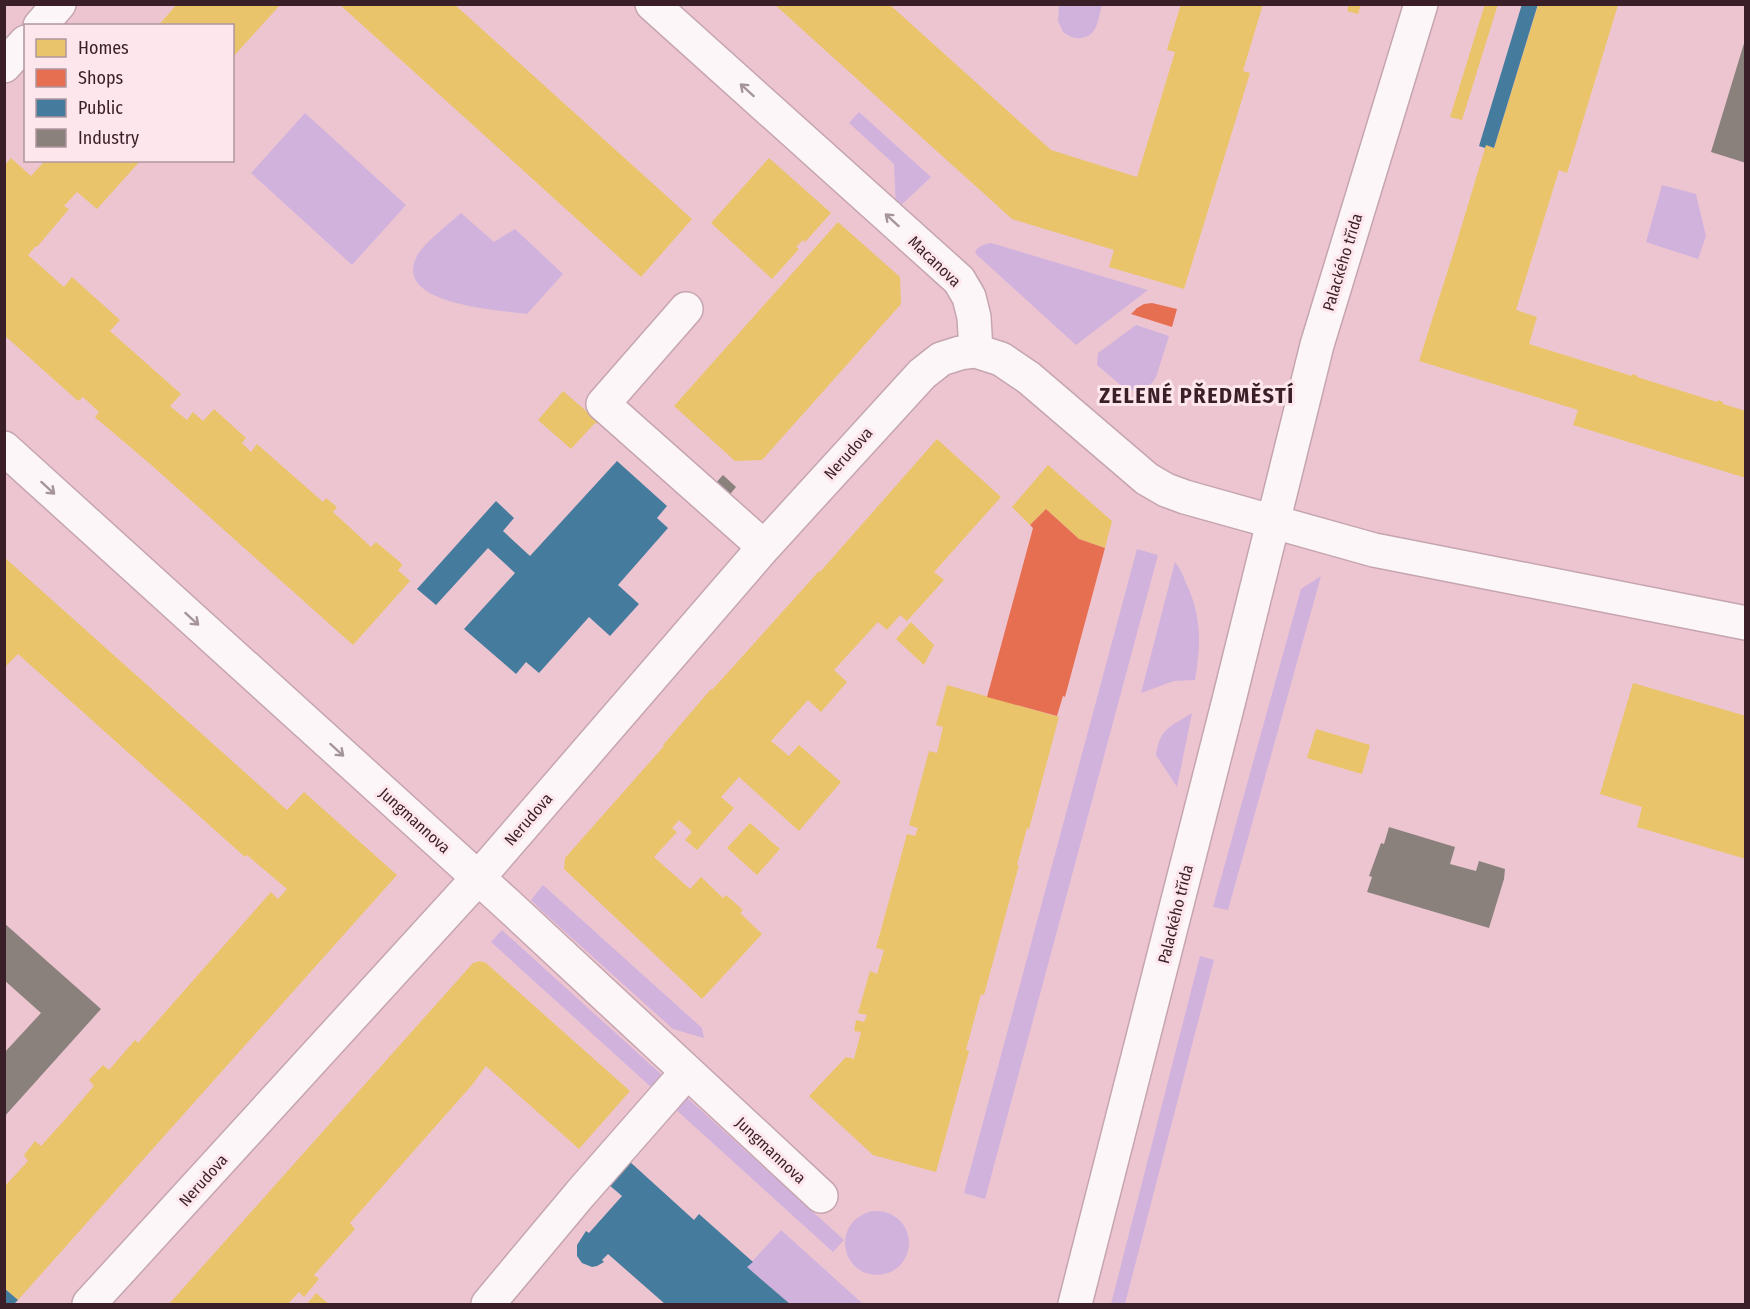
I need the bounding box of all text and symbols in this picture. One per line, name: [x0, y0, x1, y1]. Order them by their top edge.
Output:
legend: [24, 24, 234, 162]
text: Homes: [78, 37, 129, 59]
text: Shops: [78, 67, 123, 89]
one-way arrow: [740, 83, 755, 97]
text: Public: [78, 97, 123, 119]
text: Industry: [78, 127, 139, 149]
street label: Palackého třída: [1319, 211, 1366, 313]
one-way arrow: [885, 213, 900, 227]
street label: Macanova: [905, 232, 965, 291]
district label: ZELENÉ PŘEDMĚSTÍ: [1099, 382, 1295, 409]
street label: Nerudova: [820, 423, 877, 483]
one-way arrow: [40, 481, 55, 495]
one-way arrow: [185, 612, 200, 626]
one-way arrow: [329, 743, 344, 757]
street label: Jungmannova: [375, 784, 454, 857]
street label: Nerudova: [500, 789, 556, 849]
street label: Palackého třída: [1154, 863, 1197, 965]
street label: Jungmannova: [732, 1113, 810, 1188]
street label: Nerudova: [175, 1150, 232, 1210]

